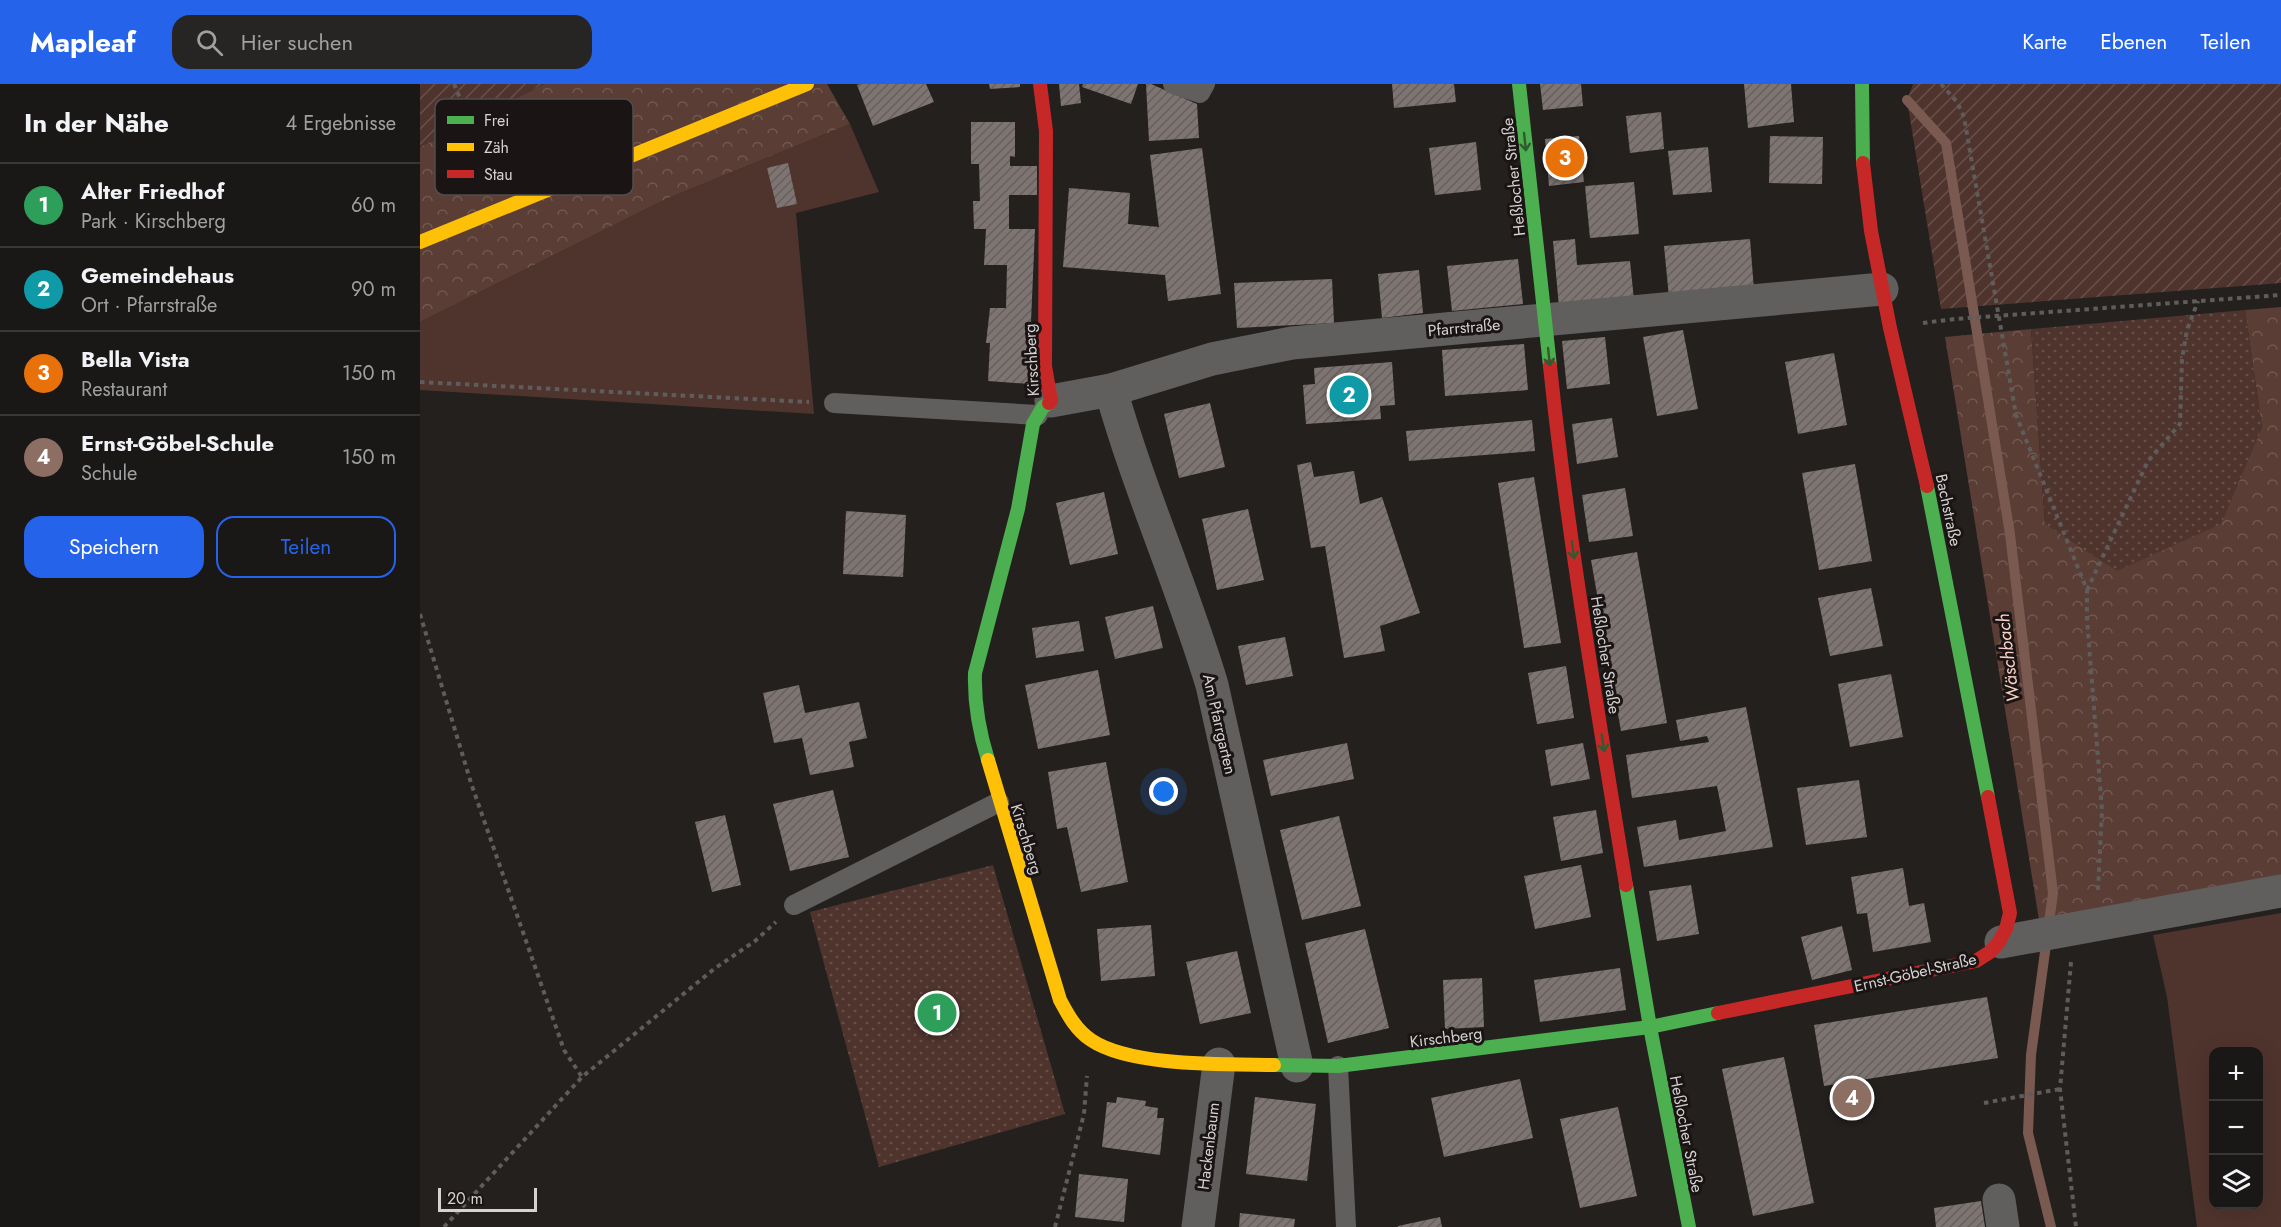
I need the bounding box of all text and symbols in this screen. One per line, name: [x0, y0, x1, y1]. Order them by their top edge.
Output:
search box: [172, 15, 592, 69]
text: Mapleaf: [30, 22, 136, 63]
icon: search: [193, 26, 226, 59]
text: Hier suchen: [241, 26, 353, 58]
text: Karte: [2022, 27, 2067, 57]
text: Ebenen: [2100, 27, 2167, 57]
text: Teilen: [2200, 27, 2251, 57]
legend: [435, 99, 633, 195]
text: In der Nähe: [24, 104, 169, 142]
text: 4 Ergebnisse: [286, 109, 396, 138]
text: Frei: [484, 109, 509, 132]
street label: Heßlocher Straße: [1496, 117, 1531, 237]
one-way arrow: [1520, 132, 1531, 152]
text: Zäh: [484, 136, 509, 159]
pin: 3: [1546, 136, 1584, 181]
text: Stau: [484, 163, 513, 186]
text: Alter Friedhof: [81, 175, 224, 207]
text: 1: [38, 191, 49, 220]
text: 60 m: [351, 191, 396, 220]
text: Park · Kirschberg: [81, 207, 226, 236]
text: Gemeindehaus: [81, 259, 234, 291]
text: 2: [37, 275, 50, 304]
text: 90 m: [351, 275, 396, 304]
text: Ort · Pfarrstraße: [81, 291, 217, 320]
street label: Pfarrstraße: [1427, 313, 1501, 342]
street label: Kirschberg: [1018, 323, 1045, 397]
text: Bella Vista: [81, 343, 190, 375]
one-way arrow: [1543, 346, 1554, 366]
text: 3: [37, 359, 50, 388]
text: 150 m: [342, 359, 396, 388]
pin: 2: [1330, 372, 1368, 418]
text: Restaurant: [81, 375, 167, 404]
text: Ernst-Göbel-Schule: [81, 427, 274, 459]
text: 4: [37, 443, 50, 472]
text: 150 m: [342, 443, 396, 472]
text: Schule: [81, 459, 137, 488]
street label: Bachstraße: [1930, 472, 1967, 548]
button: Speichern: [24, 516, 204, 578]
button: Teilen: [216, 516, 396, 578]
one-way arrow: [1567, 540, 1578, 560]
street label: Heßlocher Straße: [1585, 595, 1626, 716]
water label: Wäschbach: [1990, 612, 2026, 704]
street label: Am Pfarrgarten: [1197, 672, 1242, 777]
one-way arrow: [1598, 733, 1609, 752]
your location: [1149, 777, 1178, 806]
street label: Kirschberg: [1005, 801, 1048, 877]
street label: Ernst-Göbel-Straße: [1852, 947, 1979, 998]
pin: 1: [918, 990, 956, 1036]
street label: Kirschberg: [1408, 1022, 1484, 1053]
map controls: [2209, 1047, 2263, 1209]
button: +: [2209, 1047, 2263, 1101]
street label: Heßlocher Straße: [1664, 1074, 1709, 1195]
pin: 4: [1832, 1076, 1872, 1120]
street label: Hackenbaum: [1192, 1101, 1225, 1191]
button: −: [2209, 1101, 2263, 1155]
button: layers: [2209, 1155, 2263, 1209]
scale bar: [438, 1185, 537, 1212]
text: 20 m: [447, 1187, 483, 1210]

